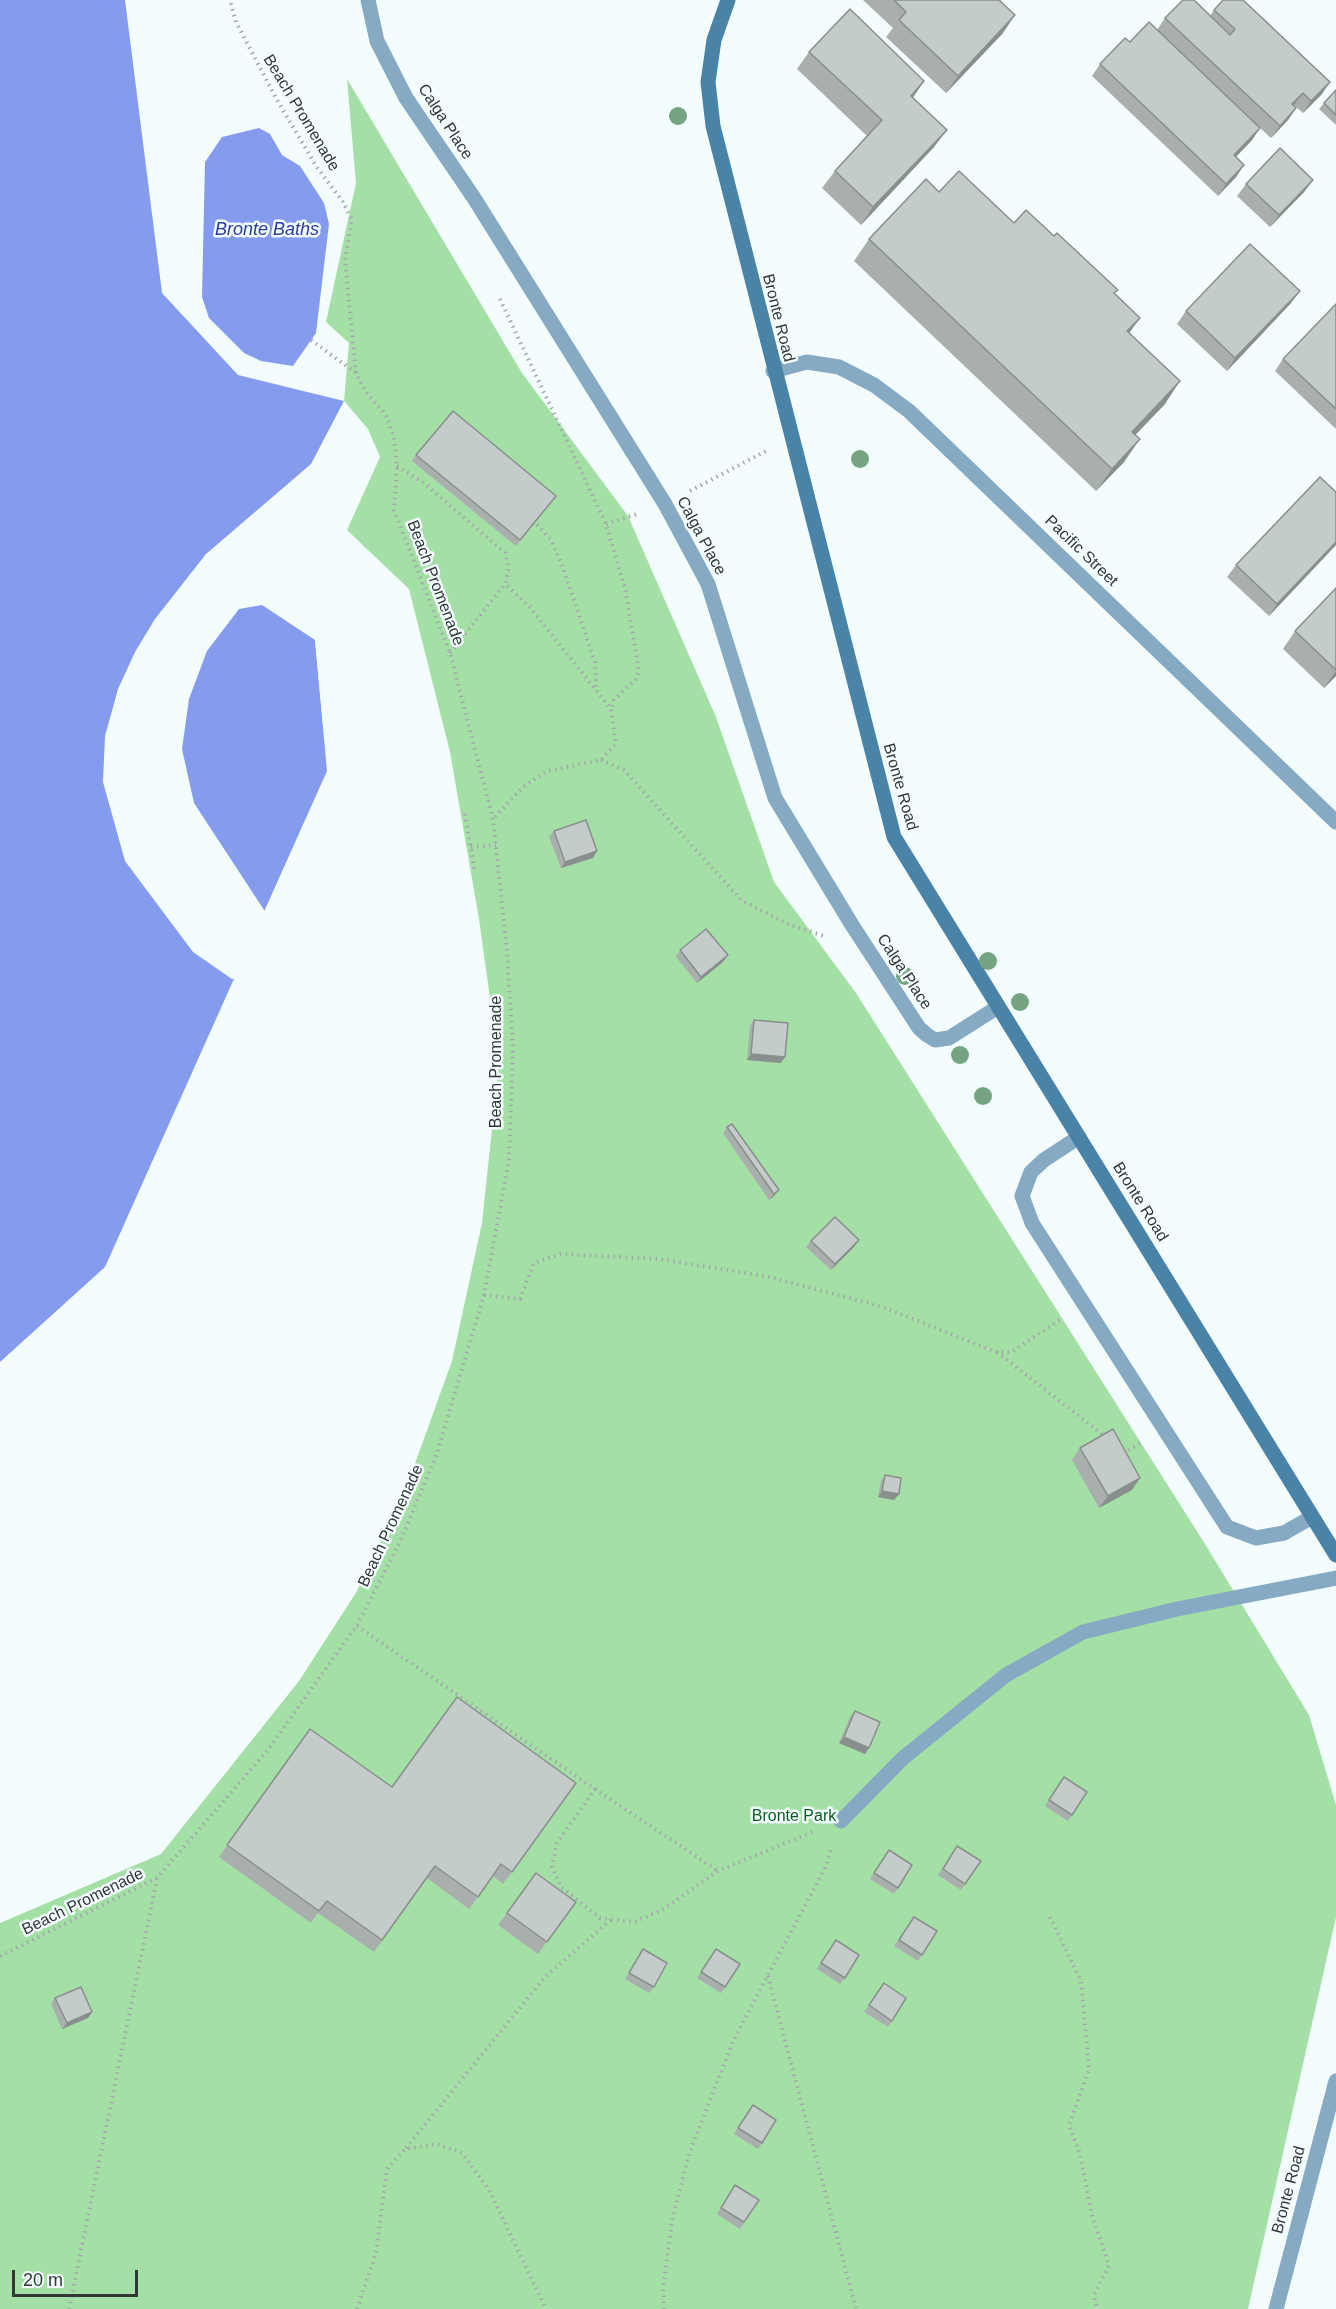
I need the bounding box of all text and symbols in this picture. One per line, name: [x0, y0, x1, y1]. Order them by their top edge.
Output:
street label: Beach Promenade: [259, 51, 343, 175]
street label: Calga Place: [413, 81, 477, 163]
water label: Bronte Baths: [215, 219, 319, 241]
street label: Bronte Road: [758, 272, 798, 364]
street label: Calga Place: [672, 493, 730, 579]
street label: Pacific Street: [1040, 511, 1122, 591]
street label: Beach Promenade: [402, 518, 468, 648]
street label: Bronte Road: [878, 741, 922, 833]
street label: Calga Place: [872, 931, 936, 1013]
street label: Beach Promenade: [487, 996, 507, 1128]
street label: Bronte Road: [1108, 1159, 1172, 1245]
street label: Beach Promenade: [354, 1462, 428, 1590]
park label: Bronte Park: [752, 1807, 836, 1827]
street label: Beach Promenade: [19, 1864, 147, 1940]
street label: Bronte Road: [1268, 2144, 1310, 2236]
scale bar: [15, 2258, 141, 2296]
text: 20 m: [23, 2270, 63, 2290]

